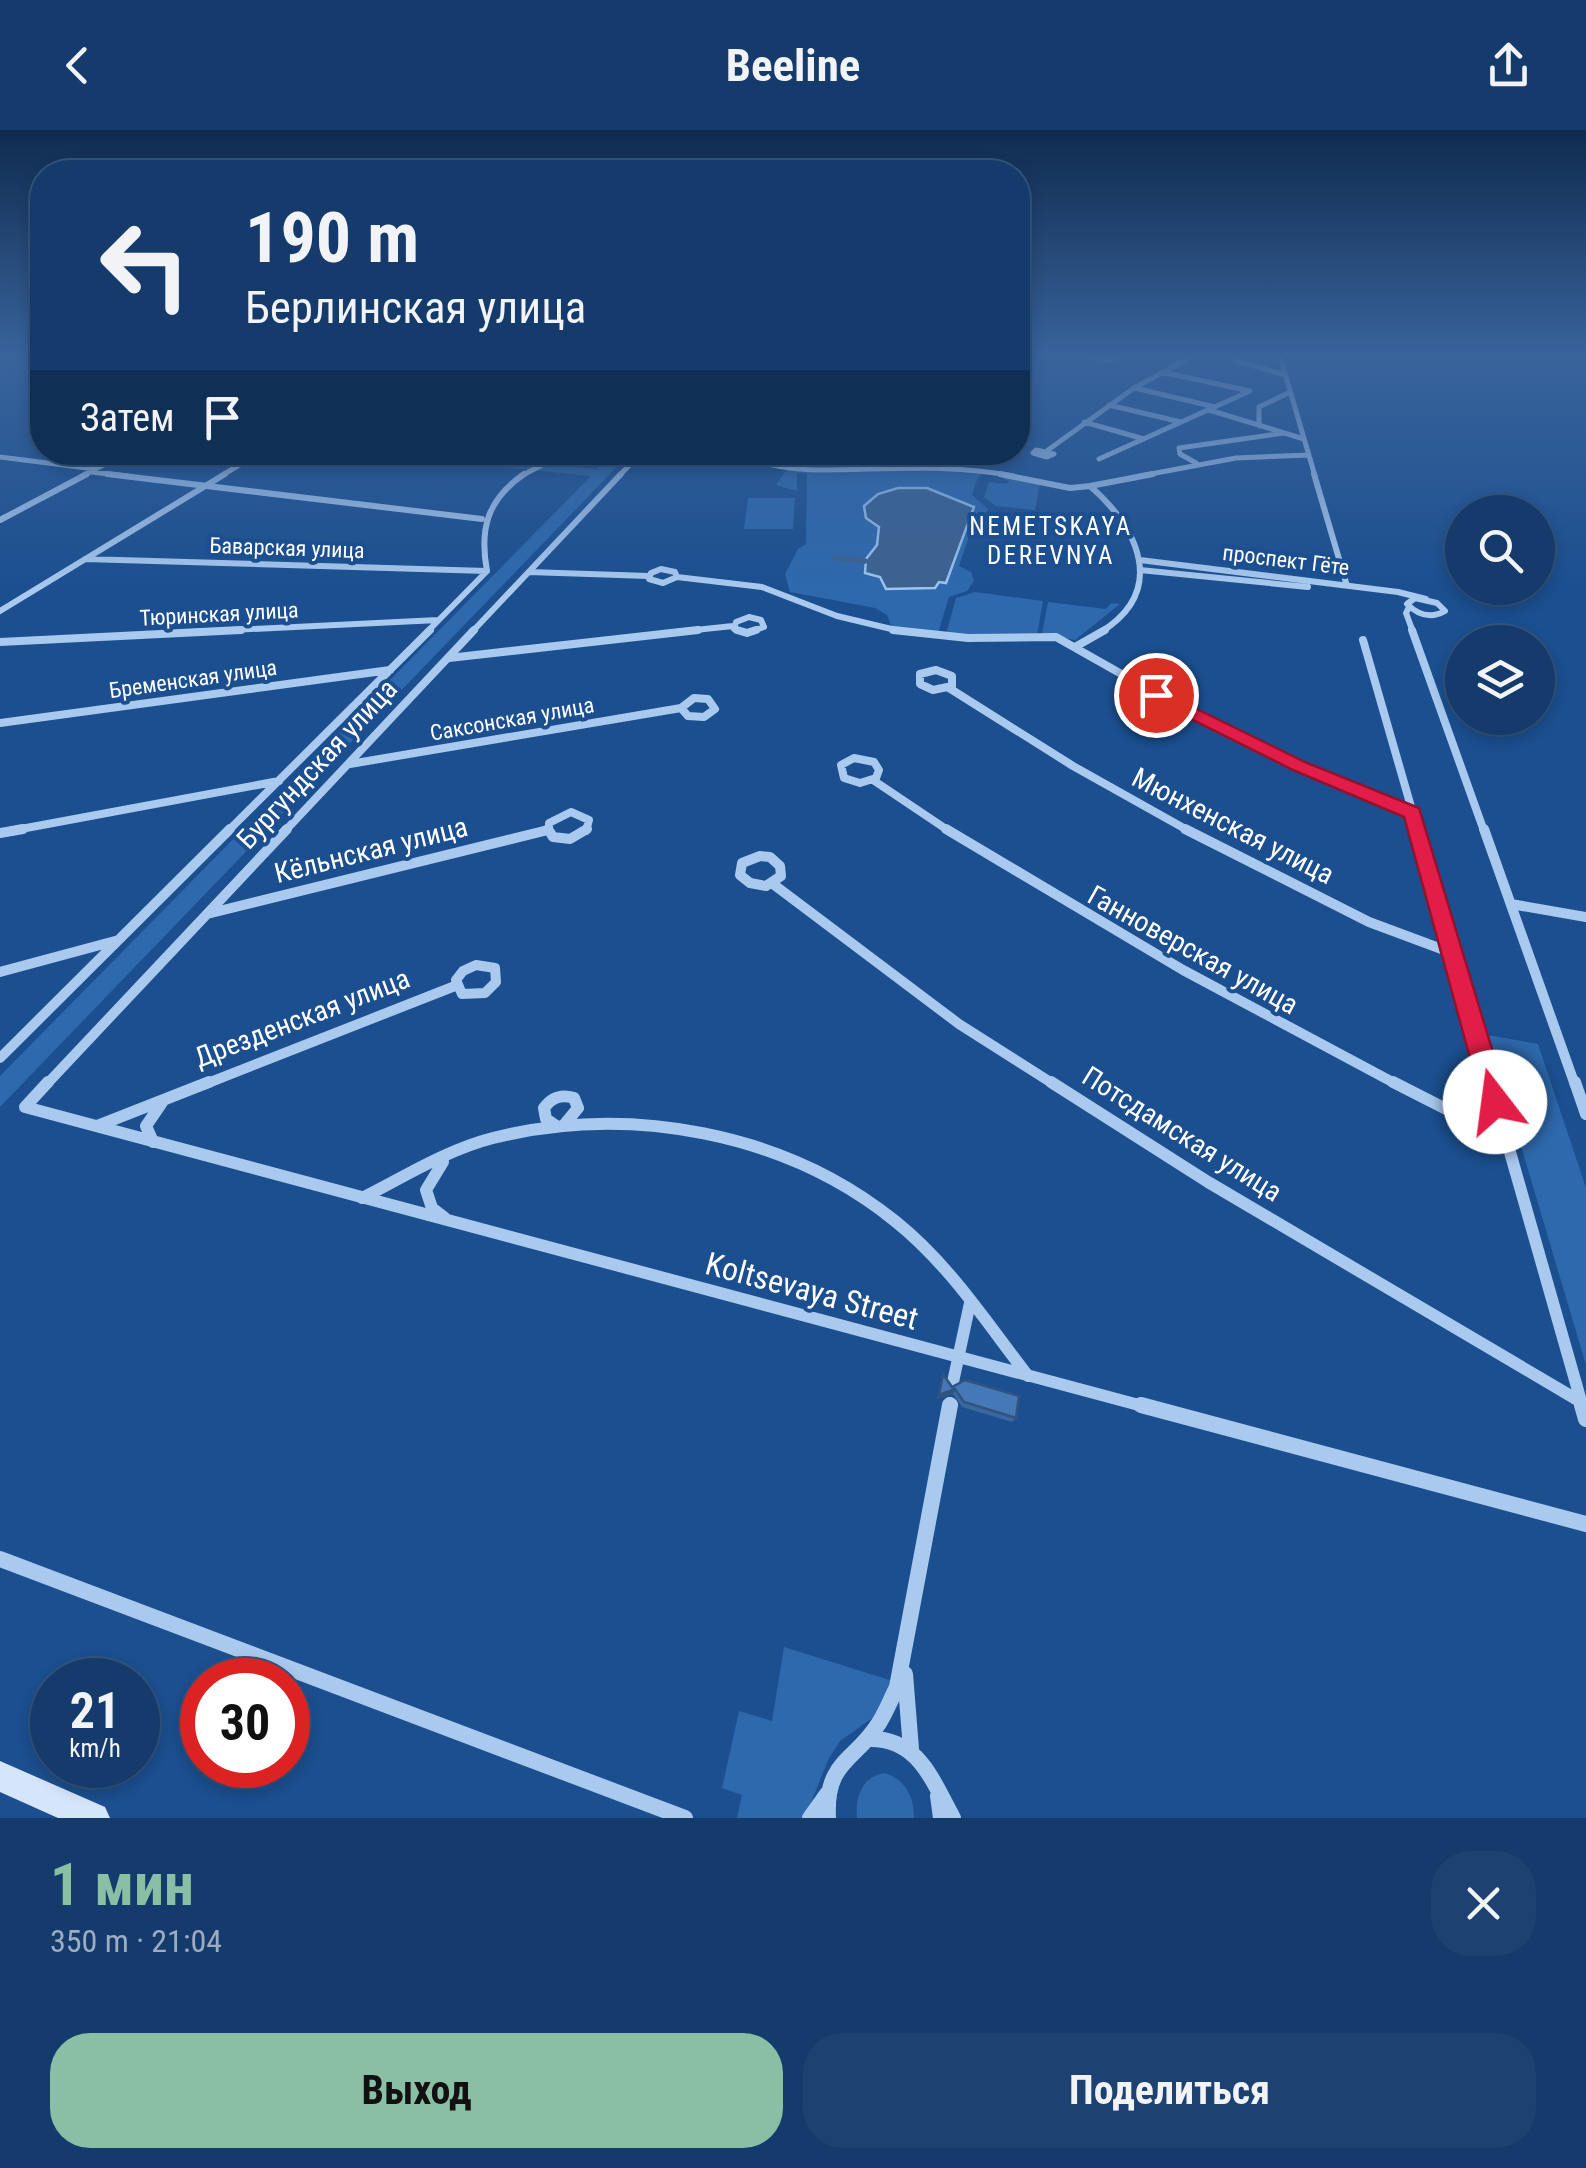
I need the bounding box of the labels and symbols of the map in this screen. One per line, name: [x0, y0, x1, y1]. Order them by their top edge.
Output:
district label: NEMETSKAYA DEREVNYA: [969, 512, 1133, 570]
street label: Баварская улица: [209, 533, 365, 563]
street label: проспект Гёте: [1221, 540, 1351, 580]
street label: Тюринская улица: [139, 597, 299, 631]
pin: [1114, 653, 1199, 738]
street label: Бременская улица: [108, 655, 278, 703]
street label: Бургундская улица: [230, 672, 404, 856]
street label: Саксонская улица: [428, 692, 596, 746]
street label: Мюнхенская улица: [1127, 761, 1339, 891]
street label: Кёльнская улица: [271, 810, 471, 890]
street label: Ганноверская улица: [1082, 879, 1304, 1021]
street label: Дрезденская улица: [190, 962, 414, 1074]
position arrow: [1443, 1050, 1547, 1154]
street label: Потсдамская улица: [1076, 1059, 1288, 1209]
street label: Koltsevaya Street: [702, 1244, 922, 1338]
speed limit sign: 30: [180, 1658, 310, 1788]

